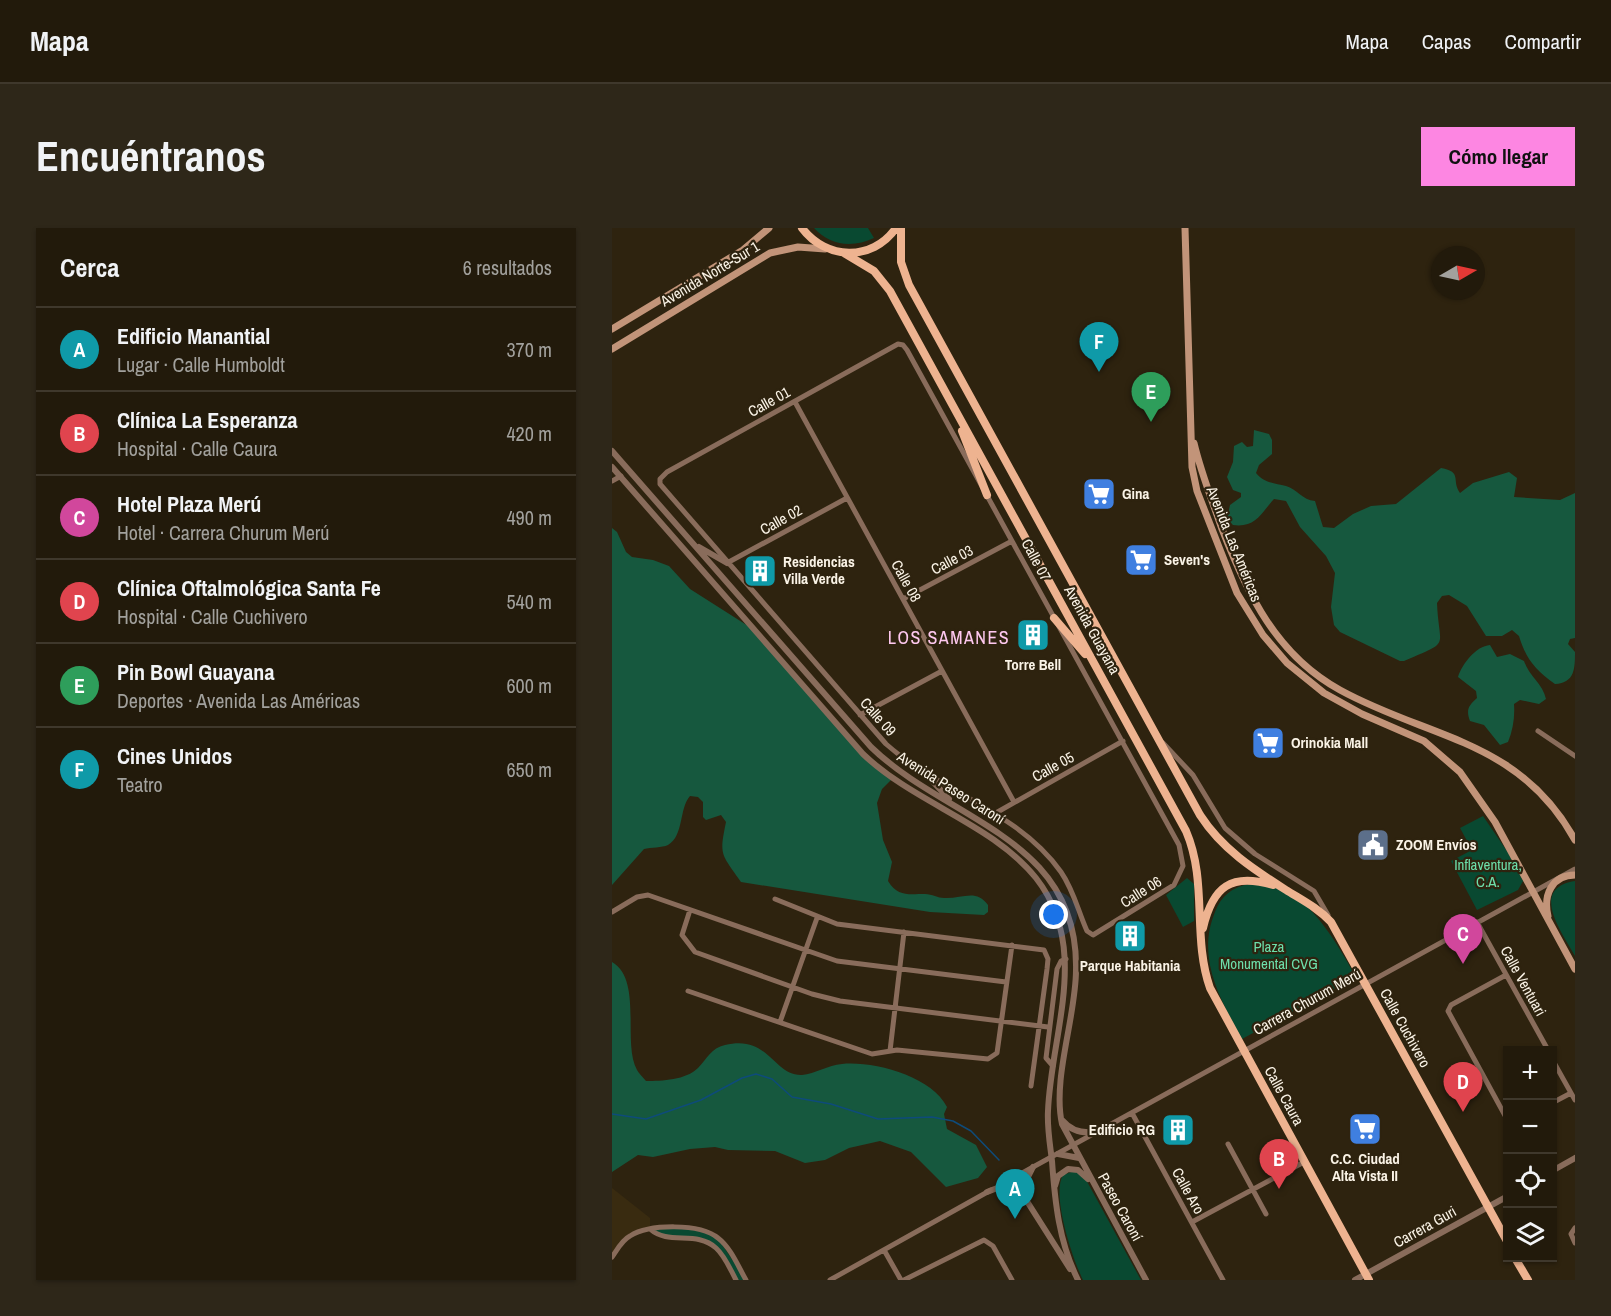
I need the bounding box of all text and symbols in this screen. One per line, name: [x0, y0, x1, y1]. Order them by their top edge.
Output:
text: Mapa: [30, 22, 89, 60]
text: Mapa: [1346, 27, 1389, 56]
text: Capas: [1422, 27, 1471, 56]
text: Compartir: [1504, 27, 1581, 56]
button: Cómo llegar: [1421, 127, 1575, 186]
text: Encuéntranos: [36, 128, 266, 184]
street label: Avenida Norte-Sur 1: [656, 236, 763, 312]
north arrow: [1431, 246, 1485, 300]
text: Cerca: [60, 250, 119, 285]
text: 6 resultados: [463, 254, 552, 281]
text: Edificio Manantial: [117, 321, 270, 351]
pin: F: [1080, 322, 1118, 372]
text: A: [74, 336, 85, 363]
text: 370 m: [506, 336, 552, 363]
text: Lugar · Calle Humboldt: [117, 351, 285, 378]
pin: E: [1132, 372, 1170, 422]
street label: Calle 01: [744, 381, 794, 422]
text: Clínica La Esperanza: [117, 405, 298, 435]
text: B: [74, 420, 85, 447]
text: 420 m: [506, 420, 552, 447]
text: Hospital · Calle Caura: [117, 435, 277, 462]
supermarket icon: Gina: [1081, 476, 1117, 512]
street label: Avenida Las Américas: [1201, 482, 1267, 605]
place label: Gina: [1122, 483, 1150, 504]
text: Hotel Plaza Merú: [117, 489, 261, 519]
street label: Calle 02: [756, 499, 806, 540]
text: C: [74, 504, 85, 531]
text: 490 m: [506, 504, 552, 531]
text: Hotel · Carrera Churum Merú: [117, 519, 329, 546]
street label: Calle 07: [1017, 535, 1056, 585]
street label: Calle 03: [927, 540, 977, 579]
supermarket icon: Seven's: [1123, 542, 1159, 578]
place label: Seven's: [1164, 549, 1210, 570]
place label: Residencias Villa Verde: [783, 551, 855, 589]
building icon: Residencias Villa Verde: [742, 553, 778, 589]
street label: Calle 08: [886, 556, 927, 606]
text: Clínica Oftalmológica Santa Fe: [117, 573, 381, 603]
street label: Avenida Guayana: [1059, 581, 1126, 678]
text: D: [74, 588, 85, 615]
text: 540 m: [506, 588, 552, 615]
text: Hospital · Calle Cuchivero: [117, 603, 308, 630]
building icon: Torre Bell: [1015, 617, 1051, 653]
district label: LOS SAMANES: [888, 625, 1010, 650]
place label: Torre Bell: [1005, 654, 1061, 675]
text: Pin Bowl Guayana: [117, 657, 274, 687]
text: E: [74, 672, 85, 699]
text: 600 m: [506, 672, 552, 699]
text: Deportes · Avenida Las Américas: [117, 687, 360, 714]
street label: Calle 09: [855, 693, 901, 741]
supermarket icon: Orinokia Mall: [1250, 725, 1286, 761]
place label: Orinokia Mall: [1291, 732, 1368, 753]
text: Cines Unidos: [117, 741, 232, 771]
street label: Avenida Paseo Caroní: [892, 745, 1010, 830]
street label: Calle 05: [1028, 746, 1078, 787]
text: F: [74, 756, 85, 783]
text: 650 m: [506, 756, 552, 783]
text: Teatro: [117, 771, 163, 798]
public building icon: ZOOM Envíos: [1355, 827, 1391, 863]
place label: ZOOM Envíos: [1396, 834, 1477, 855]
park label: Inflaventura, C.A.: [1454, 854, 1522, 892]
street label: Calle 06: [1116, 871, 1166, 912]
your location: [1039, 900, 1068, 929]
pin: C: [1444, 914, 1482, 964]
building icon: Parque Habitania: [1112, 918, 1148, 954]
park label: Plaza Monumental CVG: [1220, 936, 1318, 974]
street label: Calle Ventuari: [1496, 942, 1551, 1020]
place label: Parque Habitania: [1080, 955, 1180, 976]
street label: Carrera Churum Merú: [1249, 963, 1364, 1040]
street label: Calle Cuchivero: [1375, 984, 1436, 1071]
map controls: [1503, 1046, 1557, 1262]
button: +: [1503, 1046, 1557, 1100]
street label: Calle Caura: [1260, 1062, 1309, 1129]
pin: D: [1444, 1062, 1482, 1112]
button: −: [1503, 1100, 1557, 1154]
supermarket icon: C.C. Ciudad Alta Vista II: [1347, 1111, 1383, 1147]
building icon: Edificio RG: [1160, 1112, 1196, 1148]
place label: Edificio RG: [1089, 1119, 1155, 1140]
pin: B: [1260, 1140, 1298, 1189]
place label: C.C. Ciudad Alta Vista II: [1330, 1148, 1400, 1186]
button: locate: [1503, 1154, 1557, 1208]
street label: Calle Aro: [1167, 1164, 1210, 1218]
street label: Paseo Caroní: [1093, 1169, 1148, 1245]
pin: A: [996, 1170, 1034, 1219]
street label: Carrera Guri: [1389, 1201, 1460, 1252]
button: layers: [1503, 1208, 1557, 1262]

